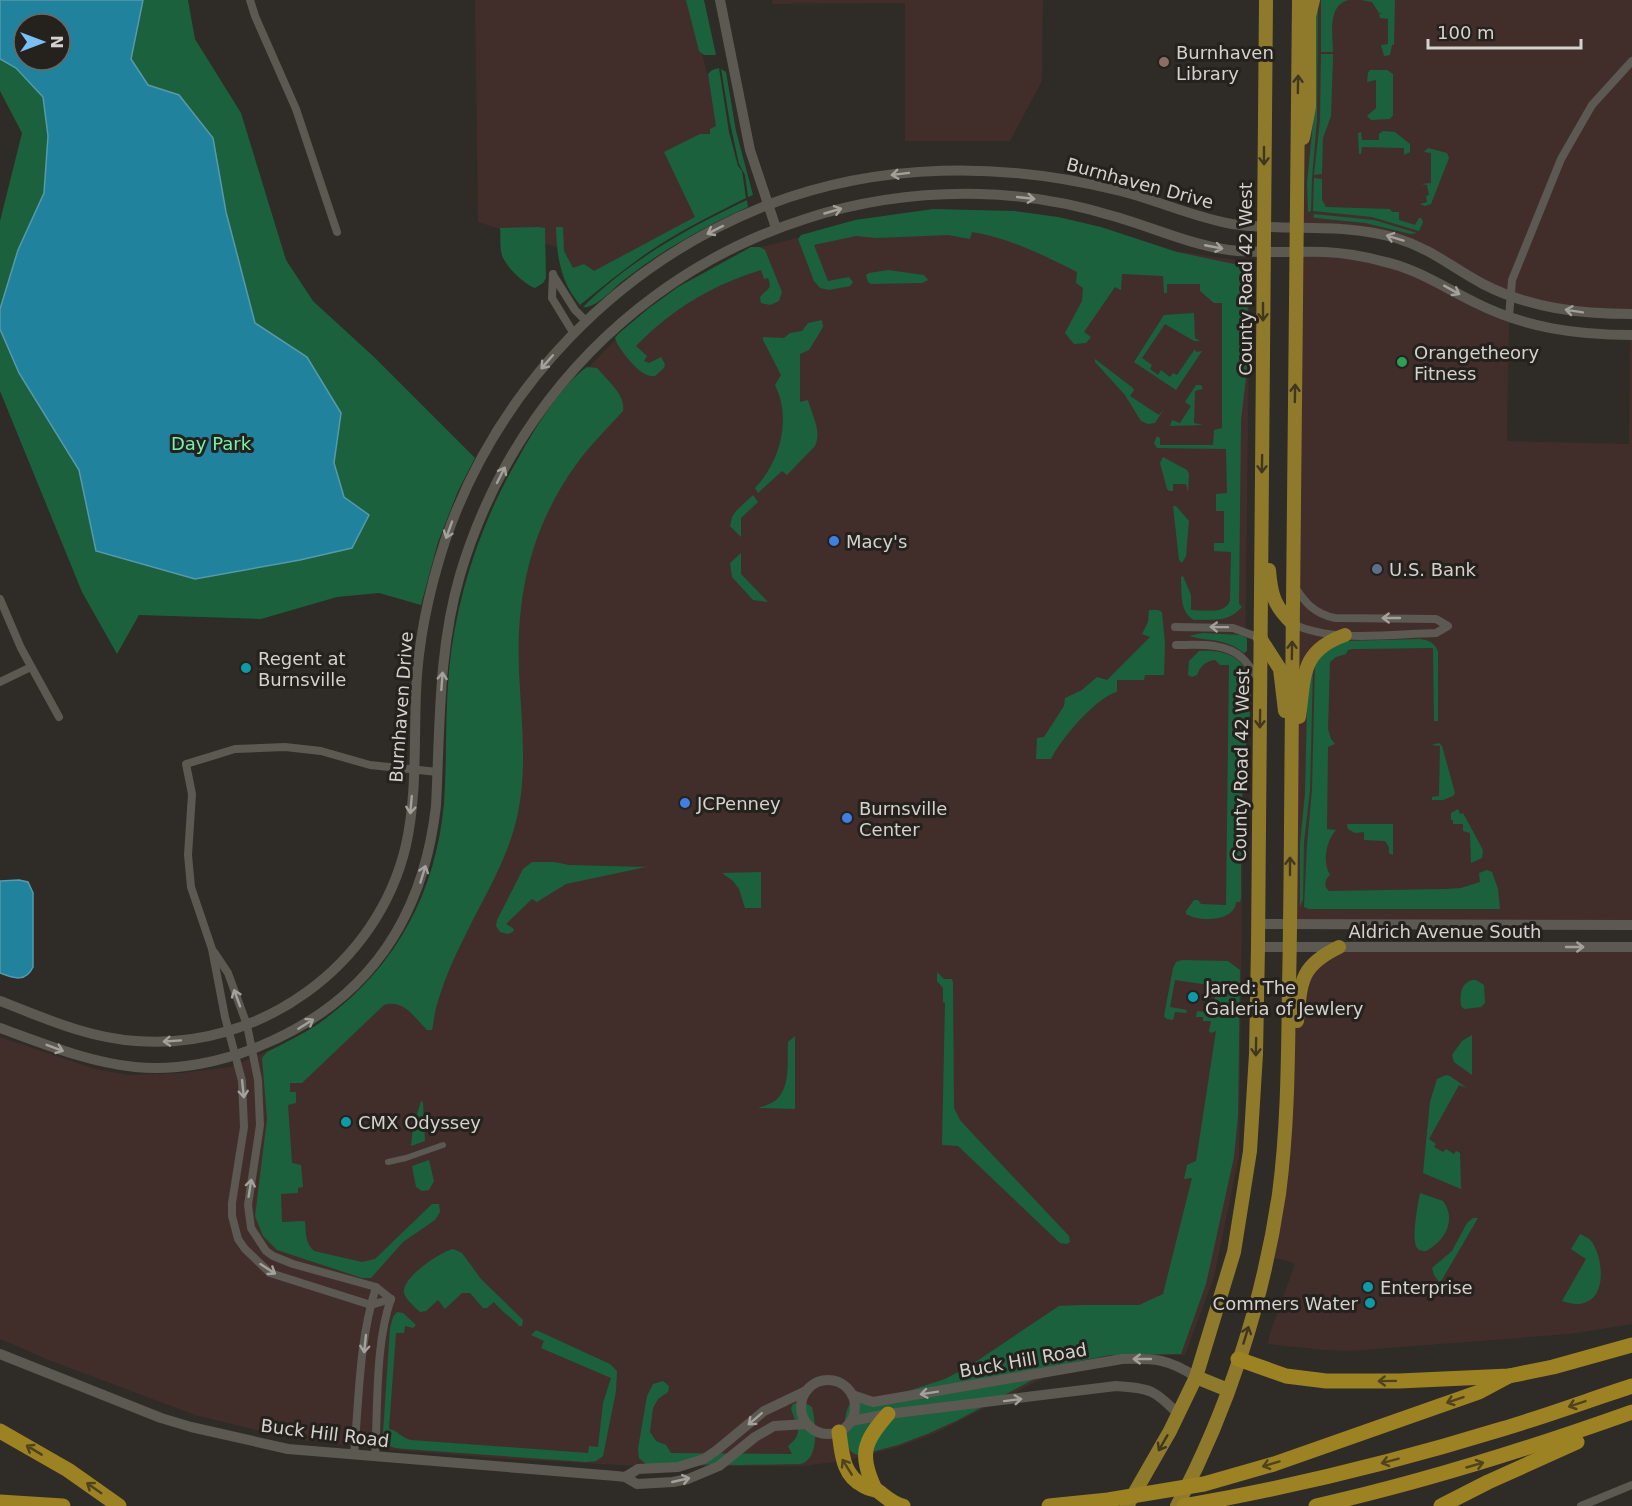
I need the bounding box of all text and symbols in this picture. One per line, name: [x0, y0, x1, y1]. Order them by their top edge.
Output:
north arrow: [12, 12, 72, 72]
scale bar: [1428, 12, 1581, 50]
text: 100 m: [1437, 22, 1495, 43]
text: N: [47, 35, 66, 49]
place label: Burnhaven Library: [1176, 42, 1274, 84]
marker: Burnhaven Library: [1157, 55, 1171, 69]
one-way arrow: [1292, 75, 1303, 95]
one-way arrow: [1259, 146, 1270, 166]
street label: Burnhaven Drive: [1064, 153, 1216, 213]
one-way arrow: [891, 168, 911, 179]
street label: County Road 42 West: [1235, 182, 1256, 376]
one-way arrow: [1015, 193, 1035, 204]
one-way arrow: [823, 205, 842, 216]
one-way arrow: [707, 224, 725, 236]
one-way arrow: [1386, 232, 1405, 243]
one-way arrow: [1204, 242, 1223, 253]
one-way arrow: [1443, 284, 1460, 296]
one-way arrow: [1257, 302, 1269, 322]
one-way arrow: [1564, 306, 1584, 317]
place label: Orangetheory Fitness: [1414, 342, 1539, 384]
one-way arrow: [540, 354, 554, 369]
marker: Orangetheory Fitness: [1395, 355, 1409, 369]
one-way arrow: [1289, 384, 1300, 404]
park label: Day Park: [171, 433, 252, 454]
one-way arrow: [1256, 454, 1268, 474]
one-way arrow: [496, 466, 507, 484]
one-way arrow: [443, 520, 454, 539]
place label: Macy's: [846, 531, 907, 552]
marker: Macy's: [827, 534, 841, 548]
place label: U.S. Bank: [1389, 559, 1477, 580]
marker: U.S. Bank: [1370, 562, 1384, 576]
one-way arrow: [1382, 612, 1402, 624]
one-way arrow: [1209, 622, 1229, 633]
street label: Burnhaven Drive: [385, 631, 417, 783]
one-way arrow: [1286, 640, 1298, 660]
place label: Regent at Burnsville: [258, 648, 346, 690]
marker: Regent at Burnsville: [239, 661, 253, 675]
street label: County Road 42 West: [1229, 668, 1253, 862]
one-way arrow: [436, 671, 447, 691]
one-way arrow: [1254, 708, 1266, 728]
place label: JCPenney: [696, 793, 781, 814]
one-way arrow: [405, 794, 416, 814]
marker: JCPenney: [678, 796, 692, 810]
place label: Burnsville Center: [859, 798, 947, 840]
marker: Burnsville Center: [840, 811, 854, 825]
one-way arrow: [1285, 856, 1296, 876]
one-way arrow: [418, 865, 429, 884]
street label: Aldrich Avenue South: [1348, 921, 1542, 942]
one-way arrow: [1564, 941, 1584, 953]
place label: Jared: The Galeria of Jewlery: [1204, 977, 1364, 1019]
one-way arrow: [230, 989, 241, 1007]
marker: Jared: The Galeria of Jewlery: [1186, 990, 1200, 1004]
one-way arrow: [297, 1018, 314, 1031]
one-way arrow: [163, 1036, 183, 1047]
one-way arrow: [1250, 1037, 1261, 1057]
one-way arrow: [45, 1044, 64, 1055]
one-way arrow: [238, 1078, 249, 1098]
place label: CMX Odyssey: [358, 1112, 481, 1133]
marker: CMX Odyssey: [339, 1115, 353, 1129]
one-way arrow: [245, 1179, 256, 1199]
one-way arrow: [259, 1263, 276, 1275]
place label: Enterprise: [1380, 1277, 1473, 1298]
marker: Enterprise: [1361, 1280, 1375, 1294]
place label: Commers Water: [1213, 1293, 1359, 1314]
marker: Commers Water: [1363, 1296, 1377, 1310]
one-way arrow: [1241, 1326, 1252, 1345]
one-way arrow: [359, 1334, 370, 1354]
street label: Buck Hill Road: [958, 1338, 1088, 1382]
one-way arrow: [1133, 1353, 1153, 1365]
one-way arrow: [1378, 1375, 1398, 1387]
one-way arrow: [920, 1388, 939, 1399]
one-way arrow: [1003, 1394, 1023, 1405]
one-way arrow: [1447, 1396, 1465, 1407]
one-way arrow: [1568, 1400, 1587, 1411]
one-way arrow: [748, 1412, 763, 1426]
street label: Buck Hill Road: [260, 1415, 390, 1451]
one-way arrow: [1157, 1434, 1169, 1451]
one-way arrow: [26, 1443, 43, 1455]
one-way arrow: [1381, 1456, 1400, 1467]
one-way arrow: [840, 1459, 852, 1476]
one-way arrow: [1262, 1459, 1281, 1470]
one-way arrow: [1465, 1459, 1484, 1470]
one-way arrow: [671, 1474, 690, 1485]
one-way arrow: [86, 1482, 102, 1494]

